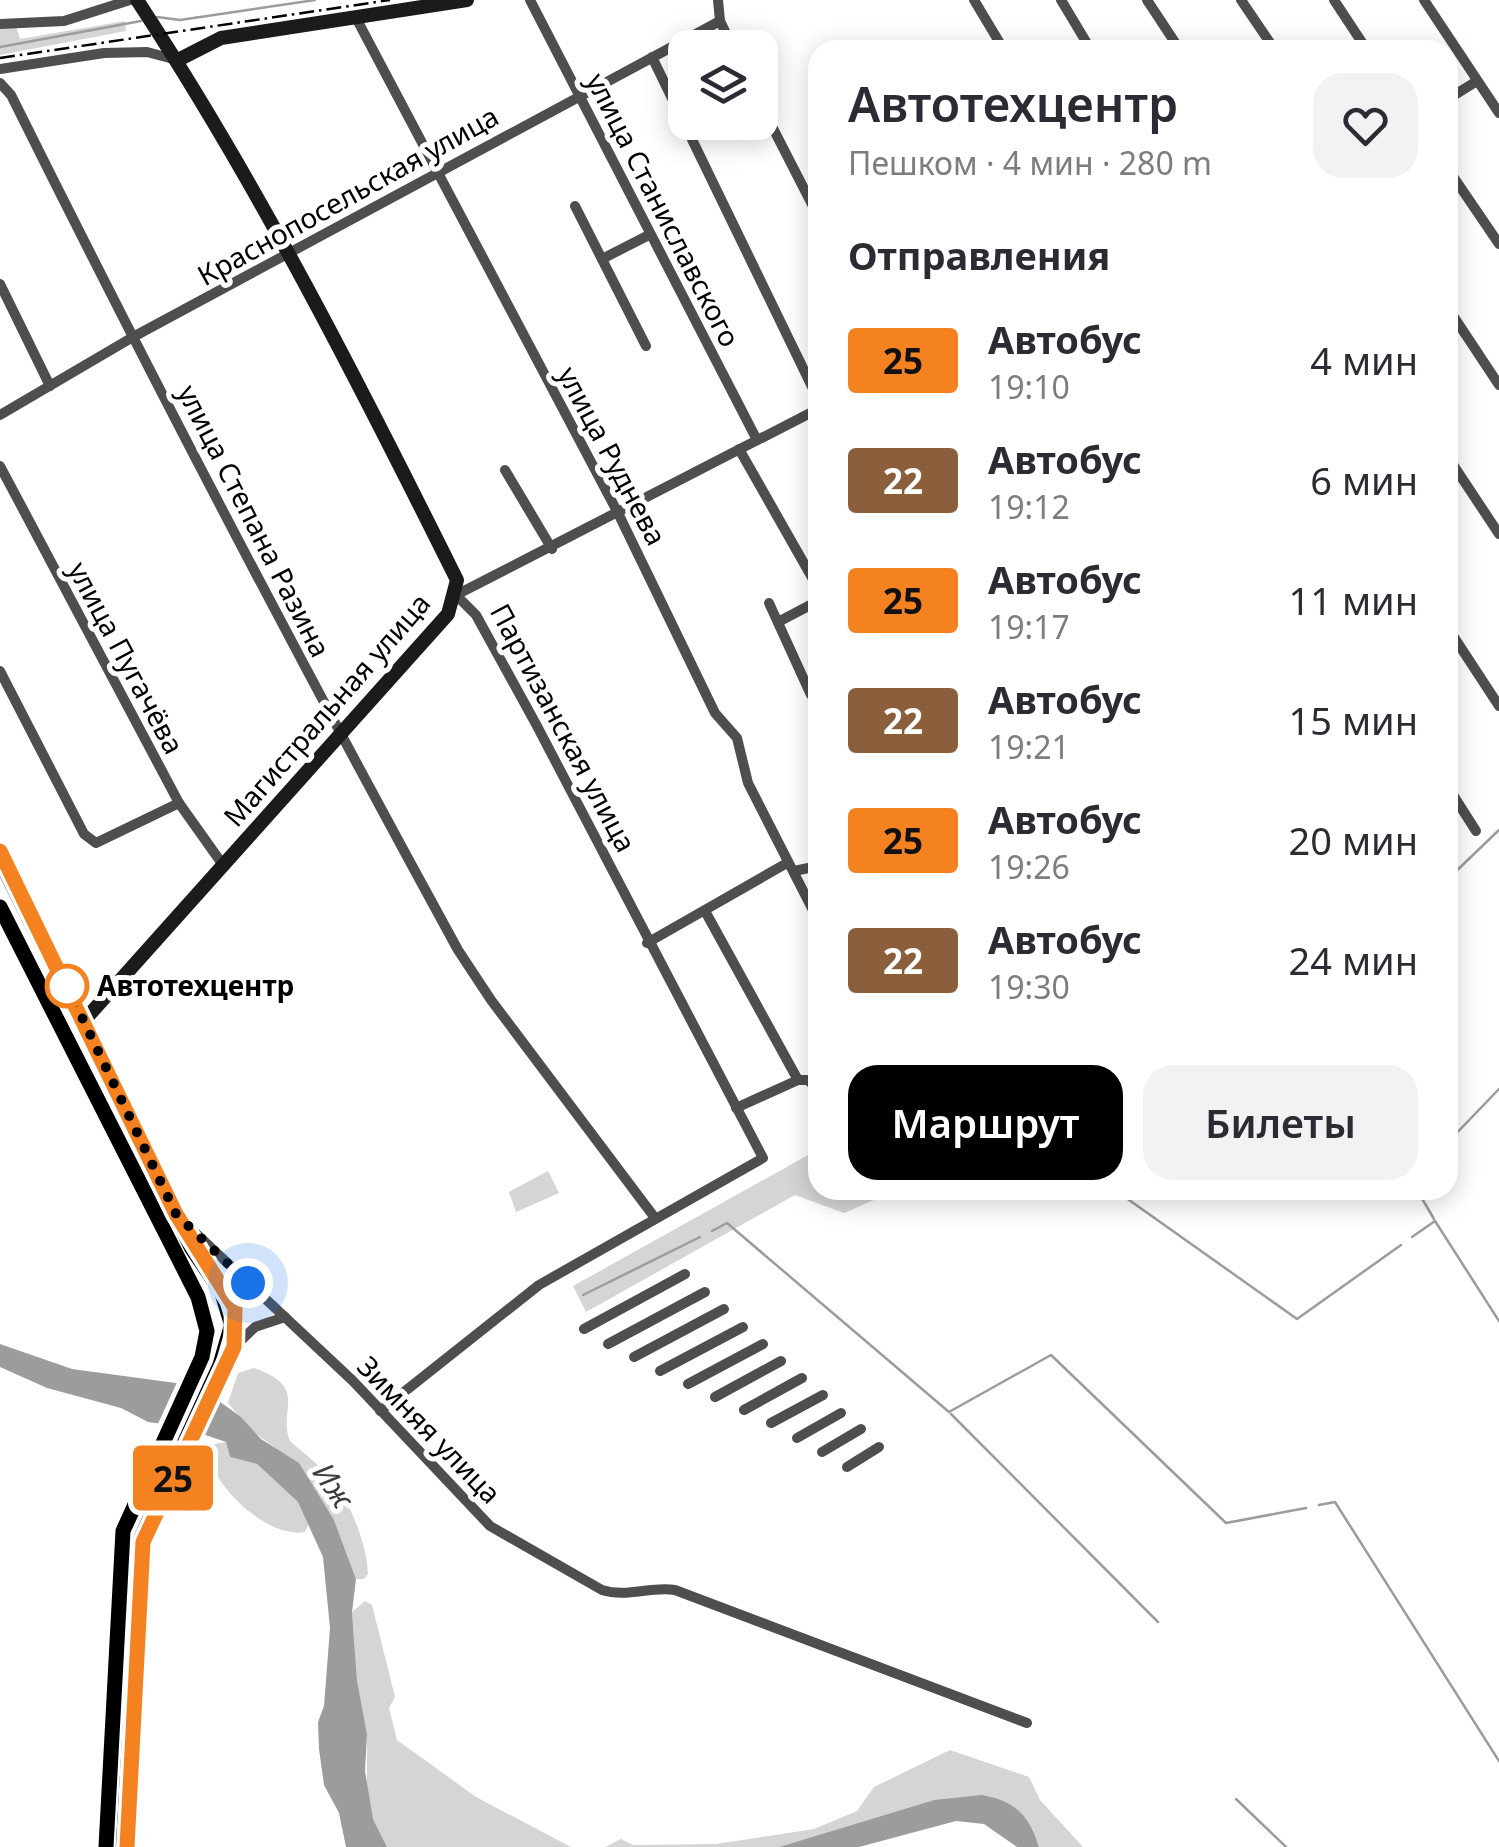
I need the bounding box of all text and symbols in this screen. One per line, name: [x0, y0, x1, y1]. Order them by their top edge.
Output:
map controls: [668, 30, 778, 140]
button: layers: [668, 30, 778, 140]
street label: улица Станиславского: [578, 66, 750, 353]
text: Автотехцентр: [848, 71, 1178, 136]
button: heart: [1313, 73, 1418, 178]
street label: Краснопосельская улица: [190, 96, 505, 294]
text: Пешком · 4 мин · 280 m: [848, 141, 1212, 184]
text: Отправления: [848, 229, 1110, 281]
text: Автобус: [988, 313, 1142, 365]
text: 4 мин: [1310, 334, 1418, 386]
text: 25: [883, 337, 923, 384]
street label: улица Руднева: [550, 359, 676, 552]
text: 19:10: [988, 365, 1070, 408]
street label: улица Степана Разина: [170, 378, 340, 663]
text: Автобус: [988, 433, 1142, 485]
text: 6 мин: [1310, 454, 1418, 506]
text: 22: [883, 457, 923, 504]
text: 19:12: [988, 485, 1070, 528]
text: Автобус: [988, 553, 1142, 605]
street label: улица Пугачёва: [60, 555, 194, 760]
text: 11 мин: [1289, 574, 1418, 626]
text: 25: [883, 577, 923, 624]
street label: Магистральная улица: [214, 585, 438, 834]
street label: Партизанская улица: [482, 597, 645, 858]
text: 19:17: [988, 605, 1070, 648]
text: Автобус: [988, 673, 1142, 725]
text: 15 мин: [1289, 694, 1418, 746]
text: 22: [883, 697, 923, 744]
text: 19:21: [988, 725, 1070, 768]
text: Автобус: [988, 793, 1142, 845]
text: 20 мин: [1289, 814, 1418, 866]
text: 25: [883, 817, 923, 864]
text: 19:26: [988, 845, 1070, 888]
text: Автобус: [988, 913, 1142, 965]
text: 24 мин: [1289, 934, 1418, 986]
text: 22: [883, 937, 923, 984]
marker: Автотехцентр: [46, 965, 88, 1007]
text: 19:30: [988, 965, 1070, 1008]
place label: Автотехцентр: [97, 966, 294, 1004]
button: Маршрут: [848, 1065, 1123, 1180]
button: Билеты: [1143, 1065, 1418, 1180]
your location: [223, 1258, 273, 1308]
street label: Зимняя улица: [350, 1347, 510, 1511]
line badge: 25: [128, 1446, 218, 1510]
water label: Иж: [304, 1454, 365, 1517]
text: 25: [153, 1455, 193, 1502]

